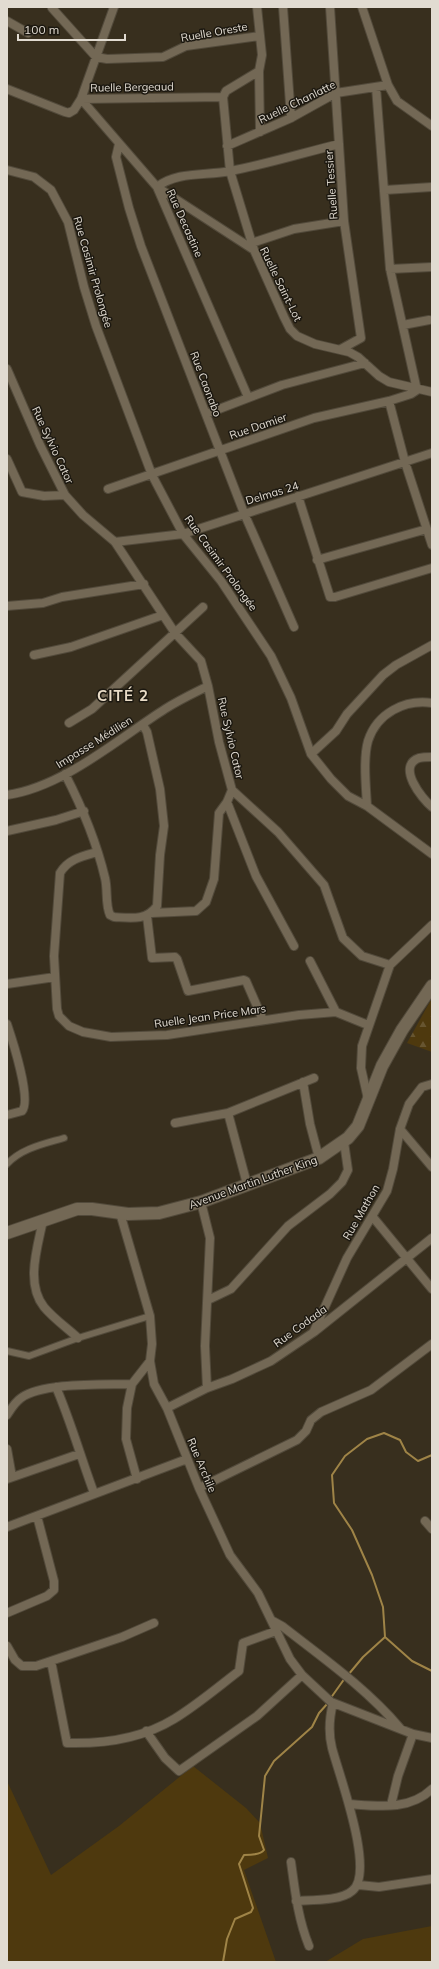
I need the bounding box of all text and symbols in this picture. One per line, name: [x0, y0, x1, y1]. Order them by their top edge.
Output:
scale bar: [18, 16, 125, 42]
street label: Ruelle Oreste: [179, 19, 249, 45]
text: 100 m: [24, 22, 59, 37]
street label: Ruelle Chanlatte: [256, 77, 338, 127]
street label: Ruelle Bergeaud: [90, 79, 174, 95]
street label: Ruelle Tessier: [322, 150, 340, 220]
street label: Rue Decastine: [164, 187, 206, 259]
street label: Rue Casimir Prolongée: [70, 215, 116, 329]
street label: Ruelle Saint-Lot: [257, 245, 305, 324]
street label: Rue Caonabo: [187, 349, 225, 419]
street label: Rue Sylvio Cator: [29, 404, 77, 486]
street label: Rue Damier: [227, 410, 289, 442]
street label: Delmas 24: [244, 478, 301, 508]
street label: Rue Casimir Prolongée: [181, 512, 261, 614]
district label: CITÉ 2: [97, 686, 149, 705]
street label: Rue Sylvio Cator: [215, 696, 247, 780]
street label: Impasse Médilien: [53, 713, 135, 771]
street label: Ruelle Jean Price Mars: [153, 1001, 267, 1031]
street label: Avenue Martin Luther King: [187, 1152, 319, 1212]
street label: Rue Mathon: [339, 1182, 383, 1242]
street label: Rue Codada: [271, 1302, 329, 1350]
street label: Rue Archile: [184, 1436, 220, 1494]

